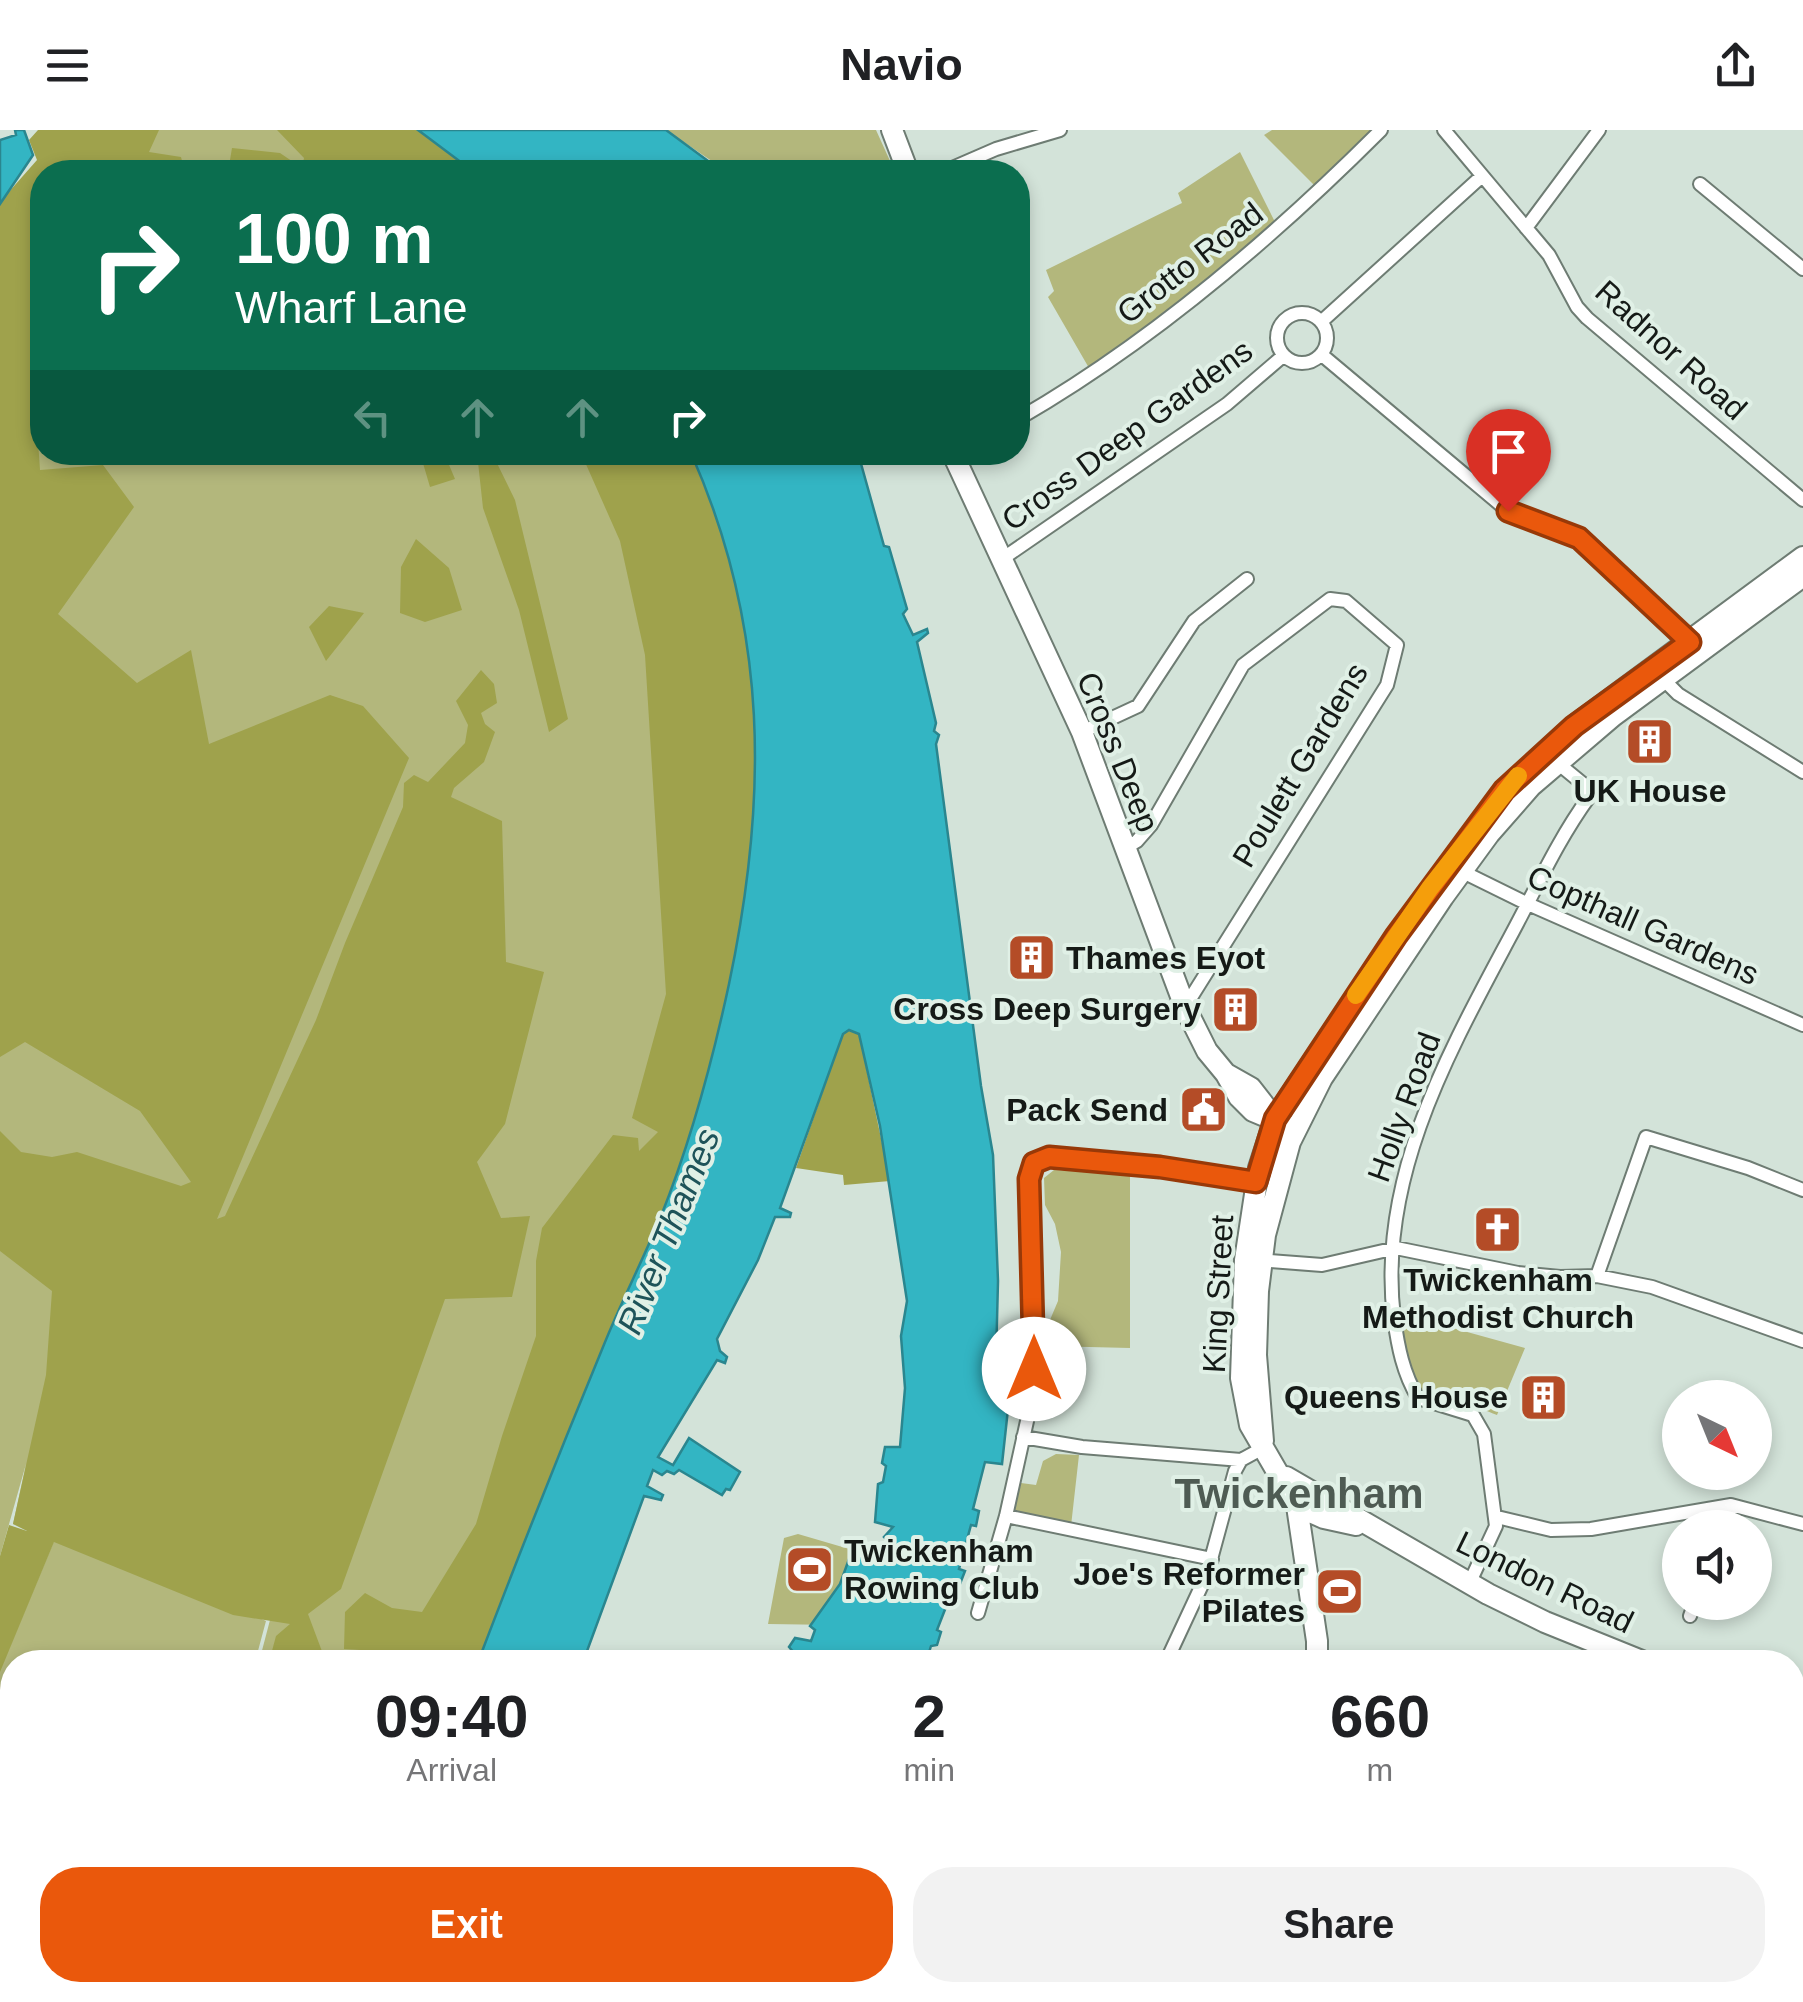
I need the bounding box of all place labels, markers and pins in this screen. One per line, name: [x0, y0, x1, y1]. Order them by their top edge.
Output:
pin: [1466, 409, 1551, 512]
building icon: UK House: [1624, 715, 1676, 767]
place label: UK House: [1574, 773, 1726, 809]
building icon: Thames Eyot: [1005, 932, 1057, 984]
place label: Thames Eyot: [1066, 940, 1266, 976]
building icon: Cross Deep Surgery: [1210, 983, 1262, 1035]
place label: Cross Deep Surgery: [893, 991, 1201, 1027]
public building icon: Pack Send: [1177, 1084, 1229, 1136]
place label: Pack Send: [1006, 1092, 1168, 1128]
church icon: Twickenham Methodist Church: [1472, 1204, 1524, 1256]
place label: Twickenham Methodist Church: [1362, 1262, 1634, 1335]
building icon: Queens House: [1517, 1371, 1569, 1423]
place label: Queens House: [1284, 1379, 1508, 1415]
place label: Twickenham Rowing Club: [844, 1533, 1040, 1606]
sports icon: Twickenham Rowing Club: [783, 1543, 835, 1595]
place label: Joe's Reformer Pilates: [1073, 1556, 1305, 1629]
sports icon: Joe's Reformer Pilates: [1314, 1566, 1366, 1618]

